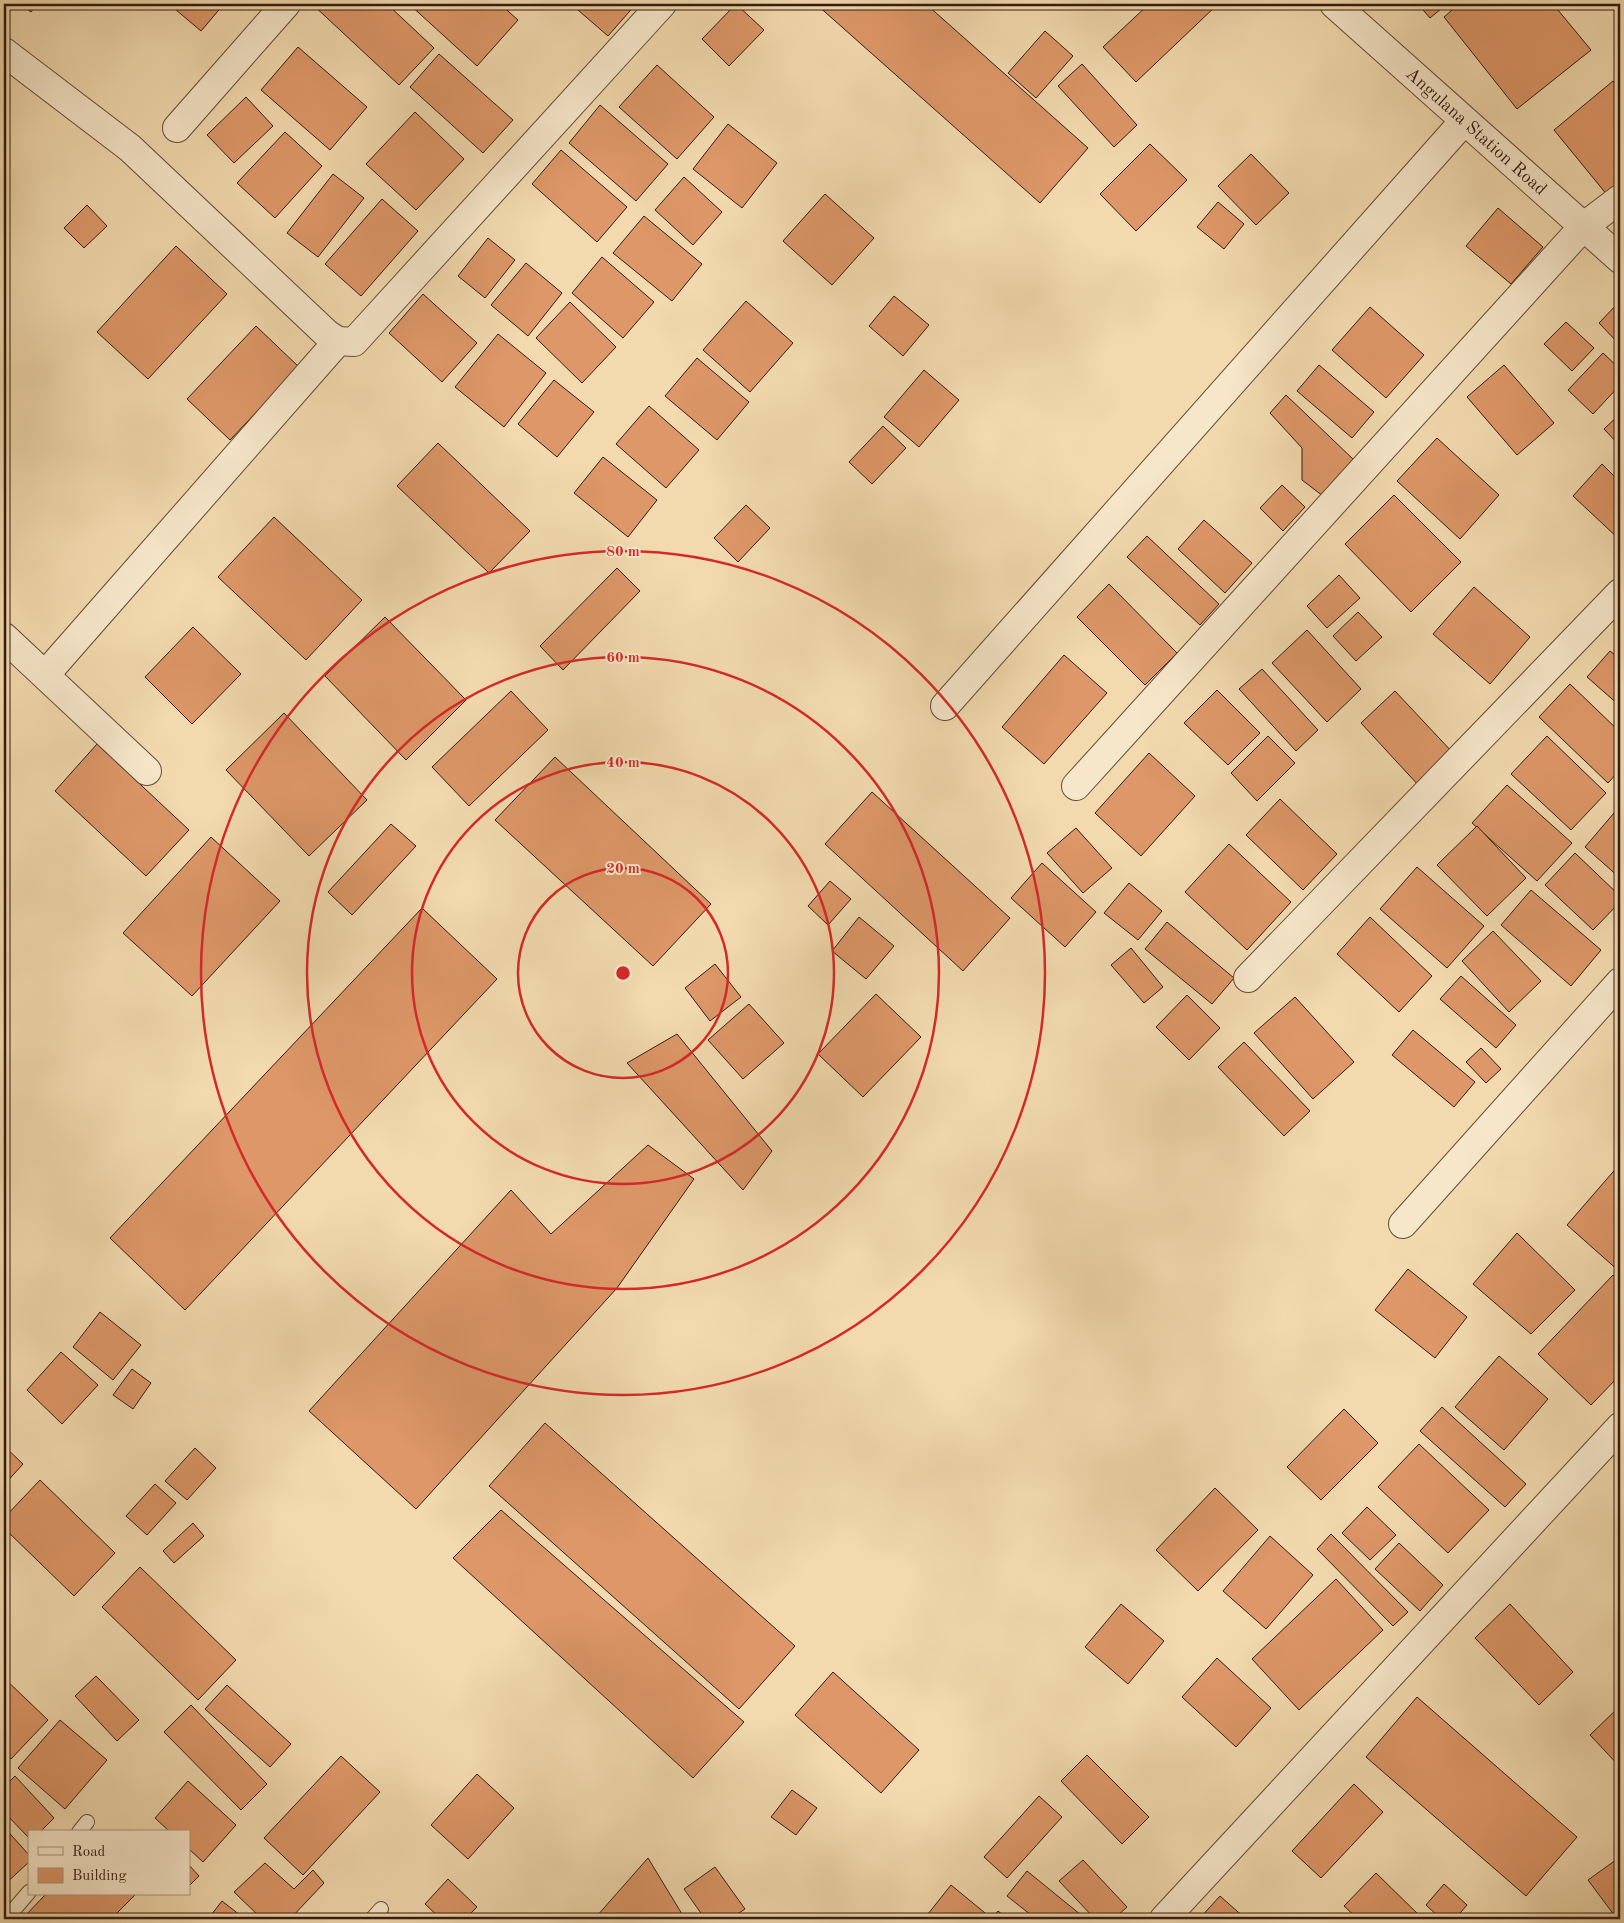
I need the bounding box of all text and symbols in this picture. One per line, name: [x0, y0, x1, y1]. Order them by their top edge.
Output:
street label: Angulana Station Road: [1402, 65, 1550, 199]
text: 80 m: [606, 545, 640, 560]
text: 60 m: [606, 651, 640, 666]
text: 40 m: [606, 756, 640, 771]
text: 20 m: [606, 862, 640, 877]
centre of rings: [614, 964, 632, 982]
legend: [28, 1830, 190, 1896]
text: Road: [72, 1845, 106, 1860]
text: Building: [72, 1869, 127, 1884]

